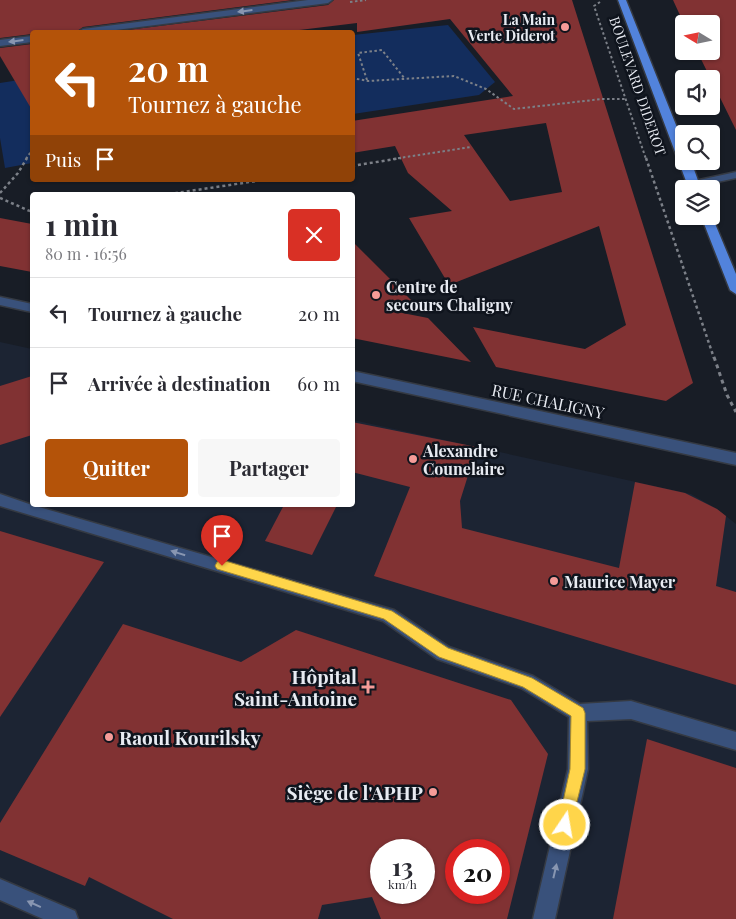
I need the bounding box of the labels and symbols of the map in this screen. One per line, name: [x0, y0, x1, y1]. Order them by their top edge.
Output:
one-way arrow: [237, 7, 253, 15]
place label: La Main Verte Diderot: [467, 10, 555, 45]
street label: BOULEVARD DIDEROT: [605, 14, 671, 158]
north arrow: [675, 15, 720, 60]
marker: La Main Verte Diderot: [559, 21, 571, 33]
one-way arrow: [8, 37, 24, 45]
place label: Centre de secours Chaligny: [386, 276, 514, 315]
marker: Centre de secours Chaligny: [370, 289, 382, 301]
street label: RUE CHALIGNY: [490, 379, 607, 423]
place label: Alexandre Counelaire: [422, 440, 505, 479]
marker: Alexandre Counelaire: [407, 453, 419, 465]
pin: [201, 515, 243, 566]
one-way arrow: [171, 548, 186, 556]
place label: Maurice Mayer: [564, 571, 676, 592]
marker: Maurice Mayer: [548, 575, 560, 587]
place label: Hôpital Saint-Antoine: [234, 663, 357, 711]
marker: Hôpital Saint-Antoine: [361, 680, 375, 694]
place label: Raoul Kourilsky: [119, 724, 261, 750]
marker: Raoul Kourilsky: [103, 731, 115, 743]
place label: Siège de l'APHP: [287, 779, 423, 805]
marker: Siège de l'APHP: [427, 786, 439, 798]
position arrow: [538, 798, 590, 850]
speed limit sign: 20: [445, 839, 510, 904]
one-way arrow: [551, 864, 559, 879]
one-way arrow: [27, 900, 41, 908]

